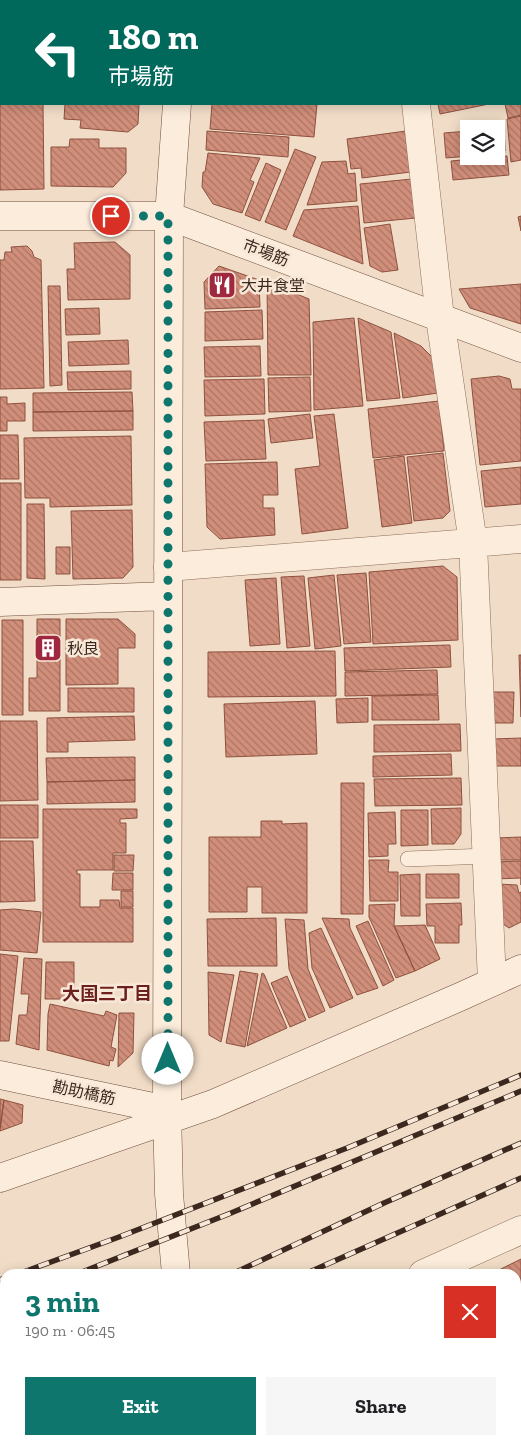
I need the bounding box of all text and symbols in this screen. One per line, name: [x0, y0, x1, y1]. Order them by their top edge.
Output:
text: 180 m: [108, 16, 198, 58]
icon: left: [25, 20, 90, 85]
text: 市場筋: [108, 63, 174, 90]
map controls: [460, 120, 505, 165]
button: layers: [460, 120, 505, 165]
pin: [90, 195, 132, 237]
icon: arrive: [97, 202, 125, 230]
street label: 市場筋: [240, 235, 292, 270]
restaurant icon: 大井食堂: [207, 270, 237, 300]
place label: 大井食堂: [241, 276, 305, 295]
building icon: 秋良: [33, 633, 63, 663]
place label: 秋良: [67, 639, 99, 658]
district label: 大国三丁目: [62, 983, 152, 1005]
position arrow: [141, 1032, 193, 1084]
street label: 勘助橋筋: [51, 1077, 117, 1108]
text: 3 min: [25, 1284, 100, 1320]
button: close: [444, 1286, 496, 1338]
text: 190 m · 06:45: [25, 1321, 115, 1340]
button: Exit: [25, 1377, 256, 1435]
button: Share: [266, 1377, 496, 1435]

